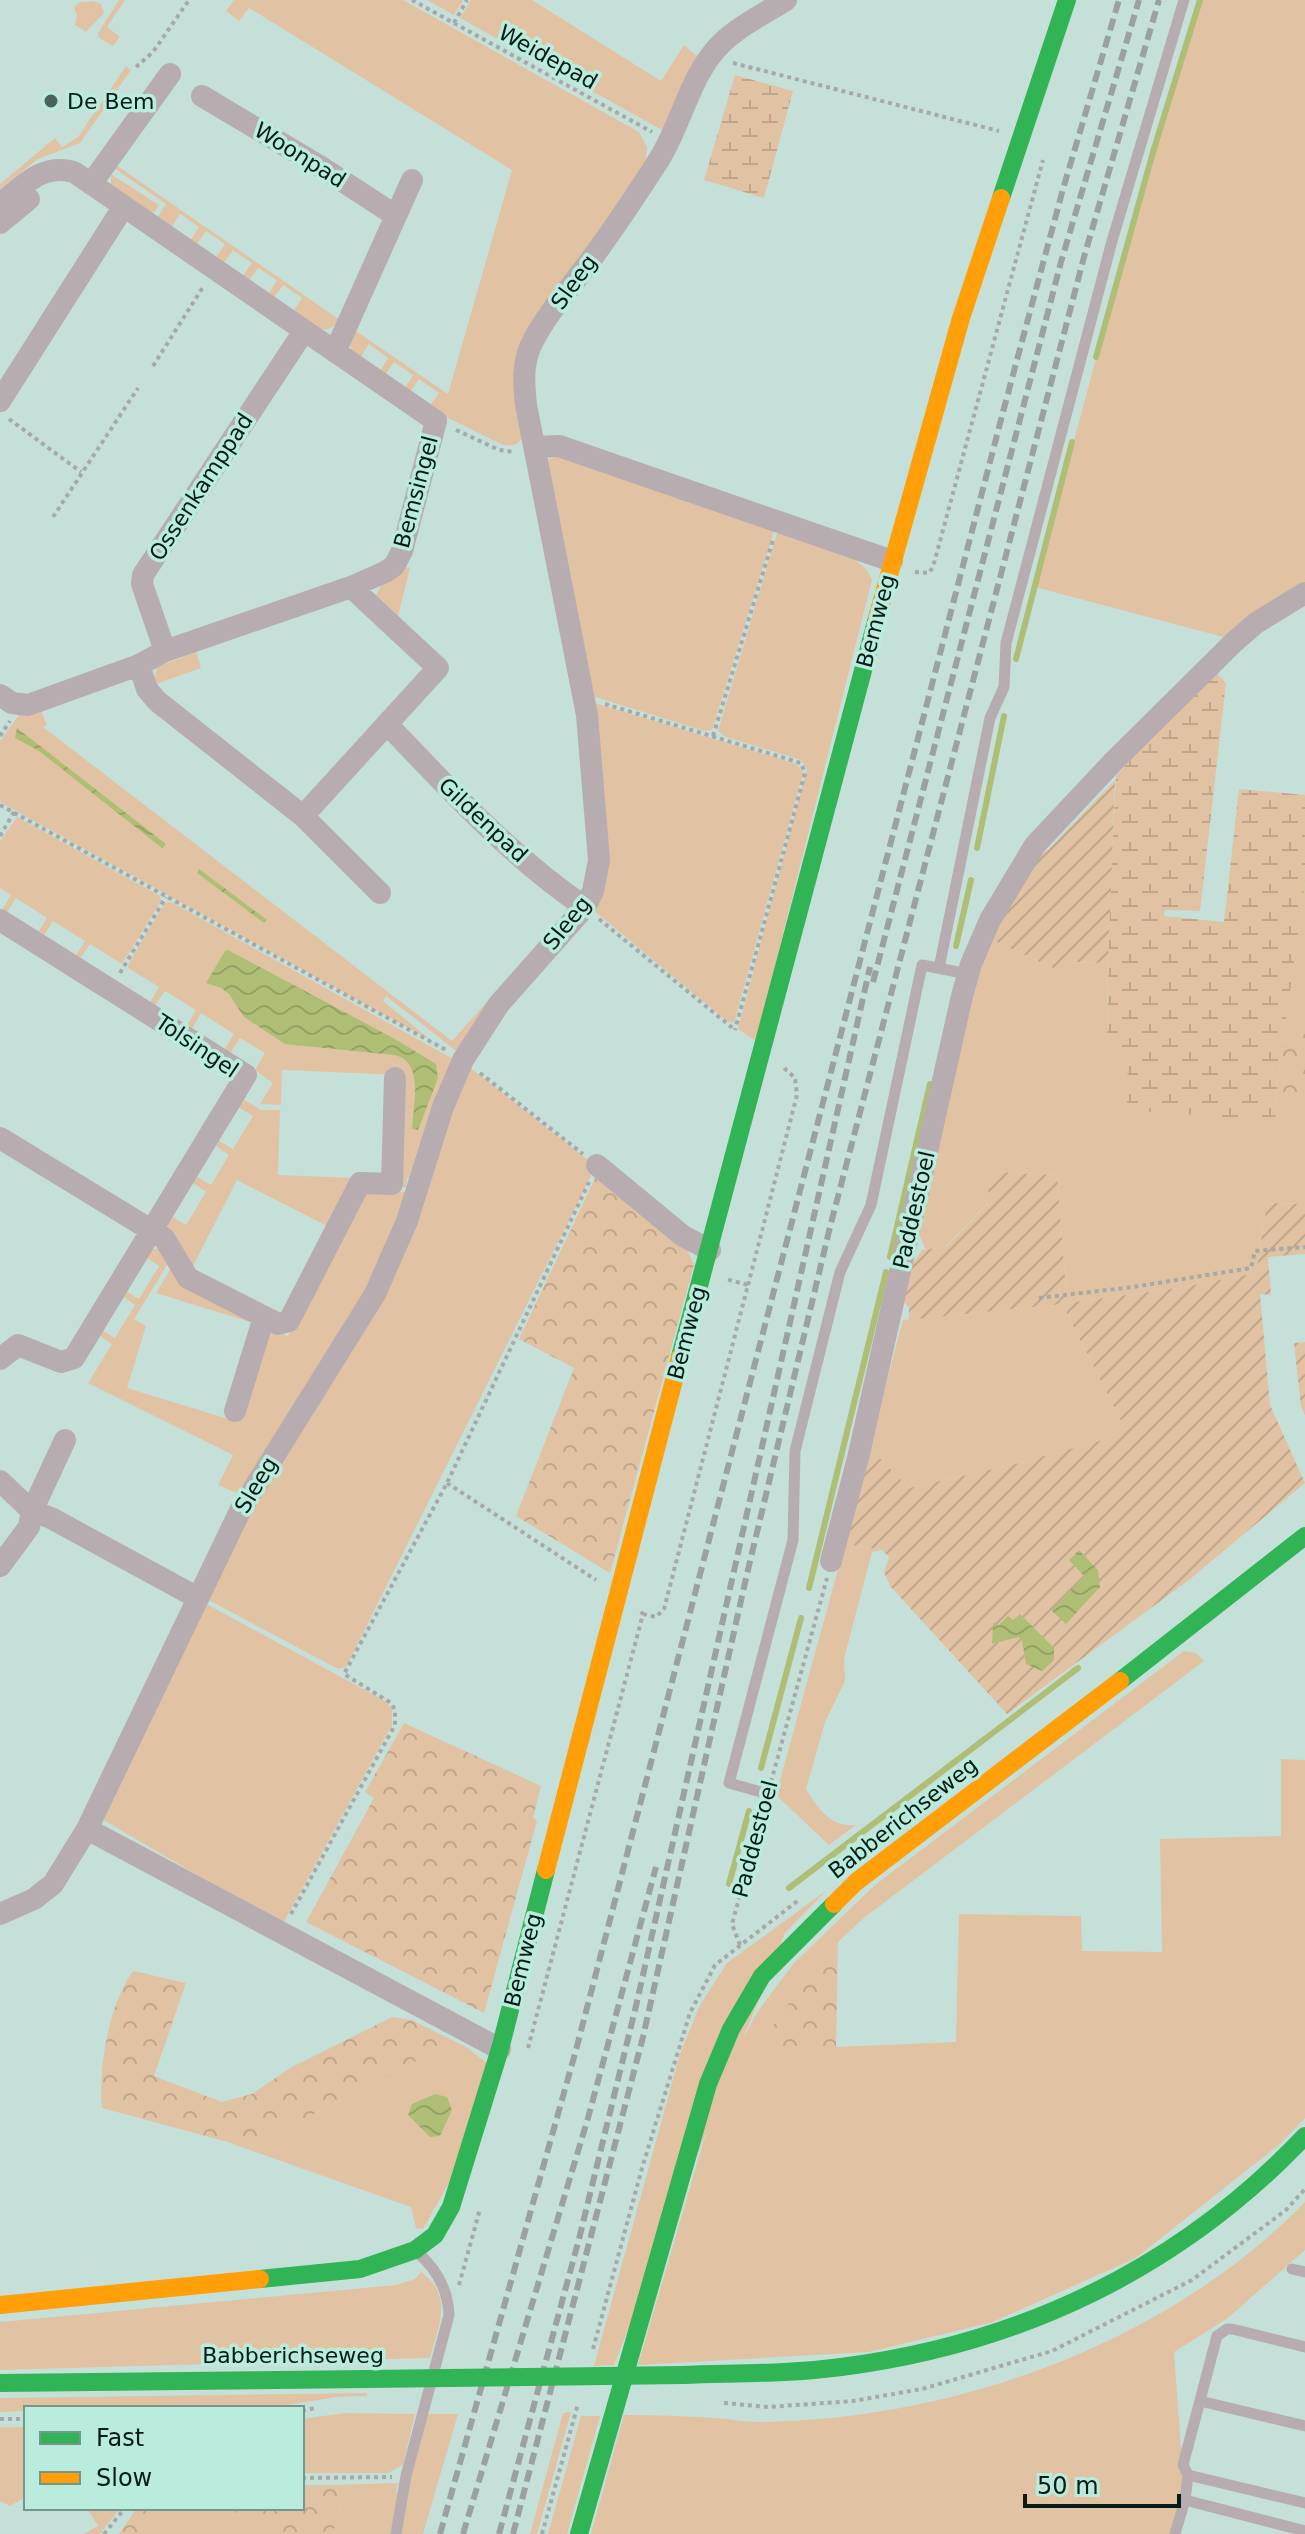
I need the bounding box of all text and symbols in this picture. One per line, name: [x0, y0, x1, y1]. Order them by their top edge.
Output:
street label: Weidepad: [494, 20, 602, 94]
place label: De Bem: [67, 89, 155, 114]
marker: De Bem: [42, 92, 60, 110]
street label: Woonpad: [250, 117, 350, 193]
street label: Sleeg: [546, 250, 602, 314]
street label: Ossenkamppad: [144, 409, 258, 565]
street label: Bemsingel: [389, 433, 443, 551]
street label: Bemweg: [852, 572, 900, 670]
street label: Gildenpad: [433, 773, 533, 867]
street label: Sleeg: [538, 891, 596, 955]
street label: Tolsingel: [150, 1009, 243, 1083]
street label: Paddestoel: [888, 1149, 940, 1271]
street label: Bemweg: [663, 1284, 711, 1382]
street label: Sleeg: [230, 1452, 282, 1518]
street label: Babberichseweg: [824, 1752, 982, 1884]
street label: Paddestoel: [727, 1778, 783, 1900]
street label: Bemweg: [499, 1911, 547, 2009]
street label: Babberichseweg: [202, 2343, 384, 2368]
legend: [24, 2406, 304, 2510]
text: Fast: [96, 2424, 144, 2452]
scale bar: [1025, 2458, 1179, 2508]
text: Slow: [96, 2464, 152, 2492]
text: 50 m: [1037, 2472, 1099, 2500]

